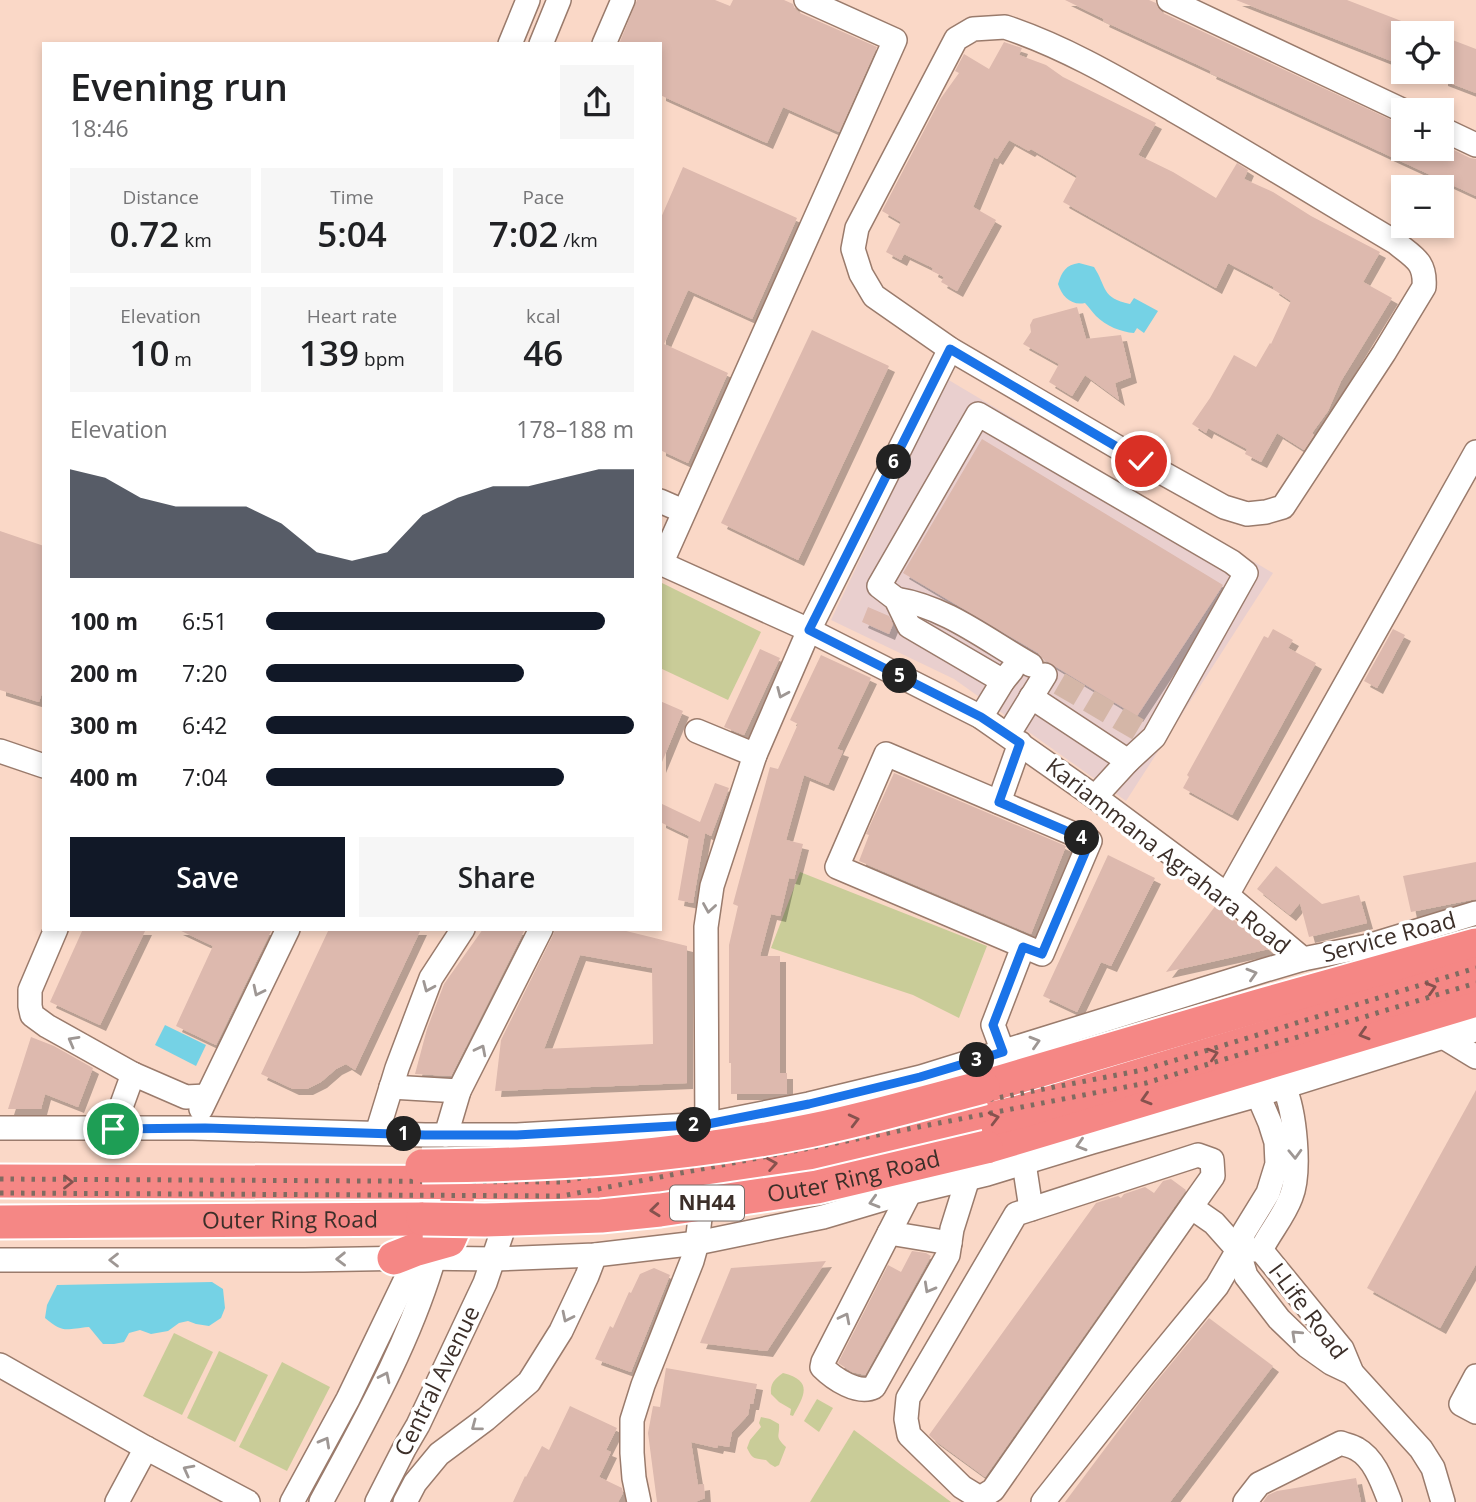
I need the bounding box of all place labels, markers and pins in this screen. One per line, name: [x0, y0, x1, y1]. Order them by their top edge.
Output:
pin: [1111, 431, 1171, 491]
pin: 6: [876, 444, 912, 480]
pin: 5: [883, 658, 918, 694]
pin: 4: [1064, 820, 1100, 856]
pin: 3: [960, 1042, 995, 1078]
pin: [83, 1099, 143, 1159]
pin: 2: [676, 1108, 712, 1142]
pin: 1: [386, 1116, 422, 1152]

